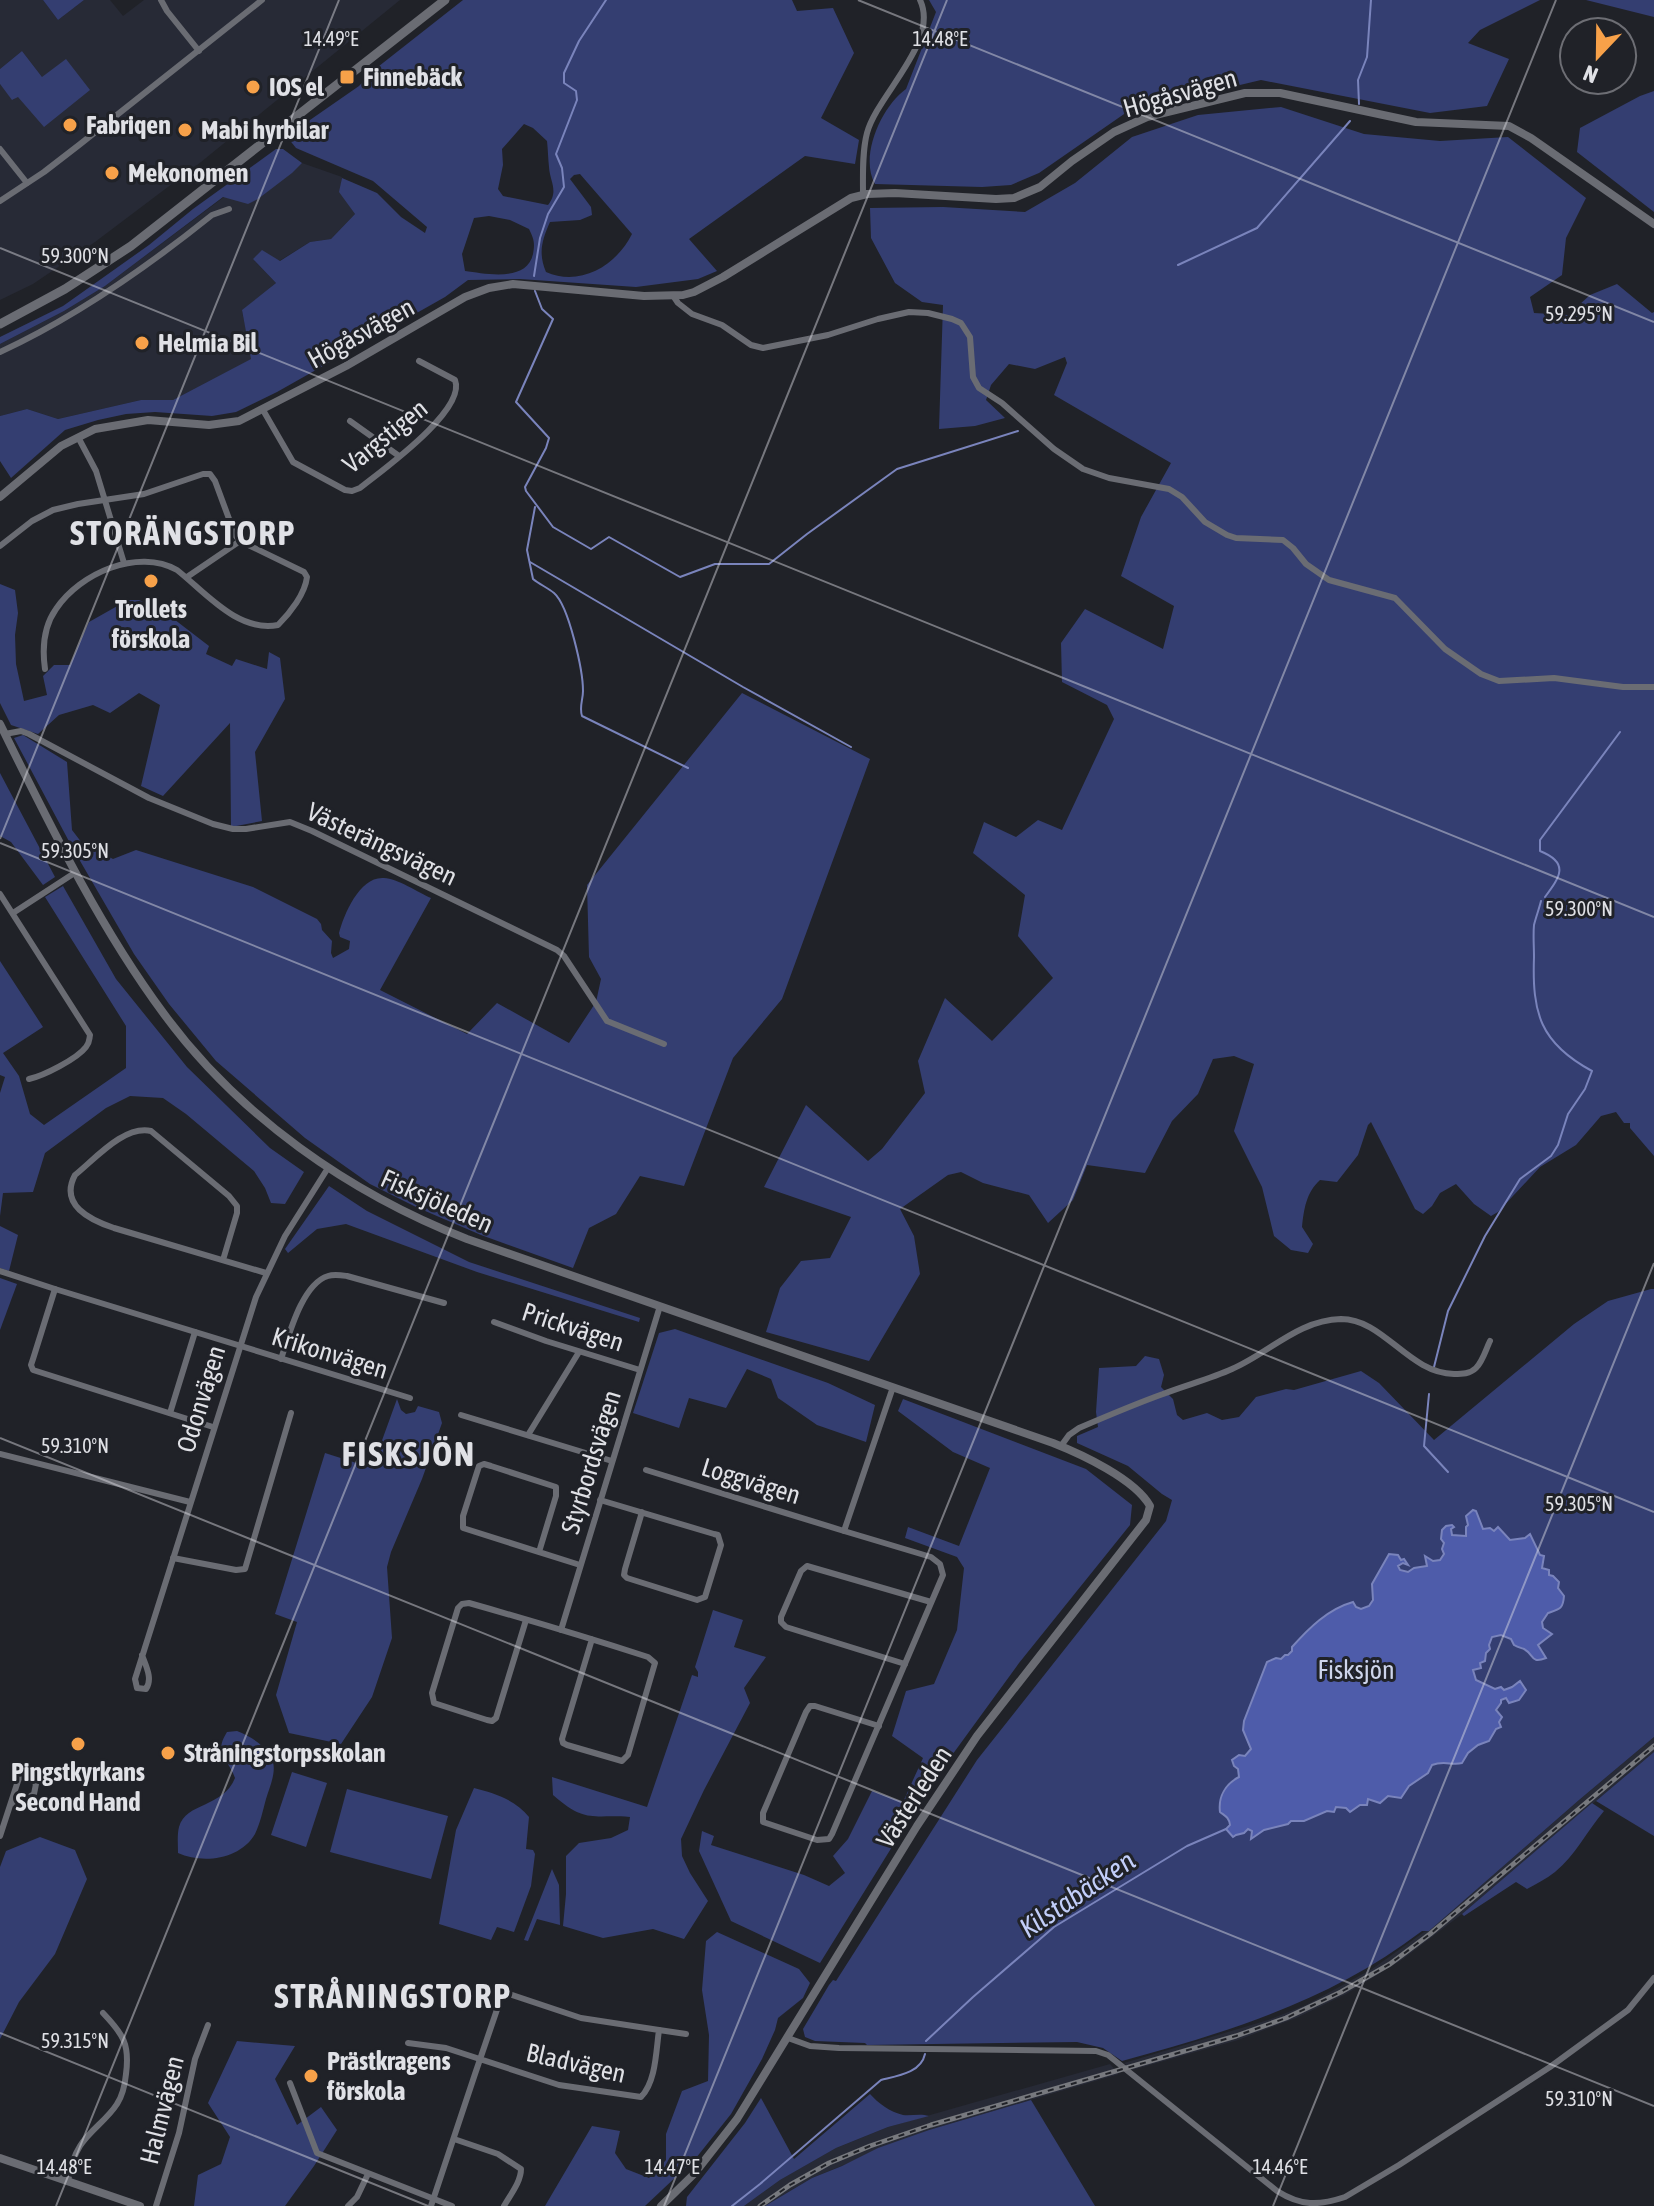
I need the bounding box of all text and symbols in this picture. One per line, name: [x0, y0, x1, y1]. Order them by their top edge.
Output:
north arrow: [1558, 16, 1638, 96]
text: 14.49°E: [303, 27, 359, 50]
text: 14.48°E: [912, 27, 968, 50]
text: N: [1580, 60, 1601, 89]
place label: Finnebäck: [363, 62, 463, 92]
street label: Högåsvägen: [1120, 62, 1240, 124]
marker: Finnebäck: [338, 68, 356, 86]
place label: IOS el: [269, 72, 325, 102]
marker: IOS el: [244, 78, 262, 96]
place label: Fabriqen: [86, 110, 171, 140]
place label: Mabi hyrbilar: [201, 115, 330, 145]
marker: Fabriqen: [61, 116, 79, 134]
marker: Mabi hyrbilar: [176, 121, 194, 139]
place label: Mekonomen: [128, 158, 248, 188]
marker: Mekonomen: [103, 164, 121, 182]
text: 59.300°N: [41, 244, 109, 267]
street label: Högåsvägen: [303, 292, 419, 374]
text: 59.295°N: [1545, 302, 1613, 325]
place label: Helmia Bil: [158, 328, 258, 358]
marker: Helmia Bil: [133, 334, 151, 352]
street label: Vargstigen: [337, 393, 433, 479]
district label: STORÄNGSTORP: [70, 513, 296, 552]
marker: Trollets förskola: [142, 572, 160, 590]
place label: Trollets förskola: [111, 594, 190, 654]
street label: Västerängsvägen: [302, 796, 462, 892]
text: 59.305°N: [41, 839, 109, 862]
text: 59.300°N: [1545, 897, 1613, 920]
street label: Fisksjöleden: [376, 1163, 498, 1239]
street label: Prickvägen: [518, 1296, 628, 1358]
street label: Krikonvägen: [268, 1321, 392, 1385]
street label: Odonvägen: [171, 1342, 231, 1456]
street label: Styrbordsvägen: [555, 1387, 627, 1537]
text: 59.310°N: [41, 1434, 109, 1457]
district label: FISKSJÖN: [342, 1434, 476, 1473]
street label: Loggvägen: [698, 1452, 804, 1510]
text: 59.305°N: [1545, 1492, 1613, 1515]
park label: Fisksjön: [1317, 1655, 1395, 1685]
marker: Pingstkyrkans Second Hand: [69, 1735, 87, 1753]
place label: Stråningstorpsskolan: [184, 1738, 386, 1768]
street label: Västerleden: [870, 1741, 958, 1853]
marker: Stråningstorpsskolan: [159, 1744, 177, 1762]
place label: Pingstkyrkans Second Hand: [11, 1757, 145, 1817]
water label: Kilstabäcken: [1014, 1844, 1141, 1944]
district label: STRÅNINGSTORP: [274, 1976, 512, 2015]
text: 59.315°N: [41, 2029, 109, 2052]
street label: Bladvägen: [523, 2037, 629, 2089]
place label: Prästkragens förskola: [326, 2046, 451, 2106]
street label: Halmvägen: [134, 2053, 190, 2167]
marker: Prästkragens förskola: [302, 2067, 320, 2085]
text: 59.310°N: [1545, 2087, 1613, 2110]
text: 14.48°E: [36, 2155, 92, 2178]
text: 14.47°E: [644, 2155, 700, 2178]
text: 14.46°E: [1252, 2155, 1308, 2178]

